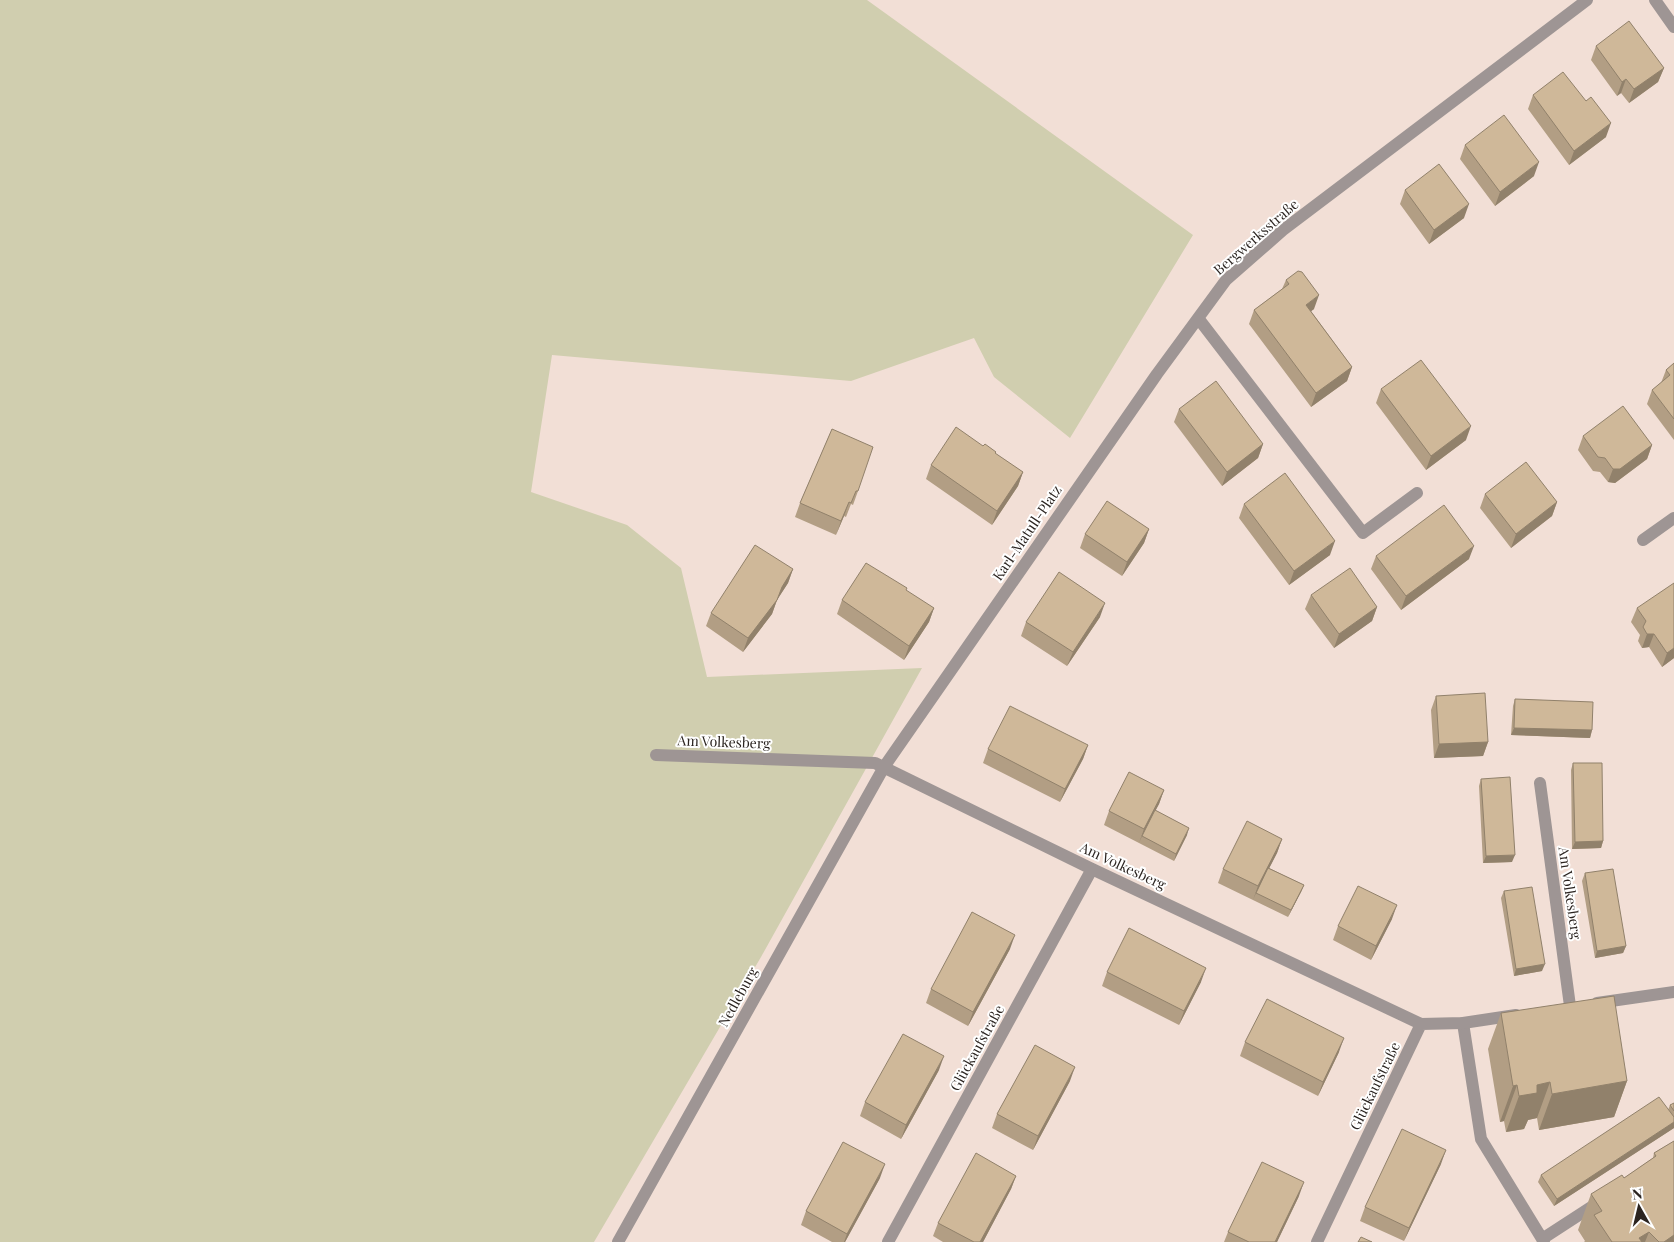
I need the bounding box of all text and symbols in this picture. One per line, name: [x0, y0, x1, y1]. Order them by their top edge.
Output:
street label: Bergwerksstraße: [1209, 194, 1302, 279]
street label: Karl-Matull-Platz: [988, 481, 1066, 584]
street label: Am Volkesberg: [676, 730, 771, 753]
street label: Am Volkesberg: [1076, 837, 1170, 894]
street label: Am Volkesberg: [1554, 845, 1586, 941]
street label: Nedleburg: [713, 963, 762, 1030]
street label: Glückaufstraße: [945, 1001, 1008, 1094]
street label: Glückaufstraße: [1345, 1039, 1404, 1133]
north arrow: [1614, 1182, 1664, 1232]
text: N: [1631, 1184, 1643, 1204]

